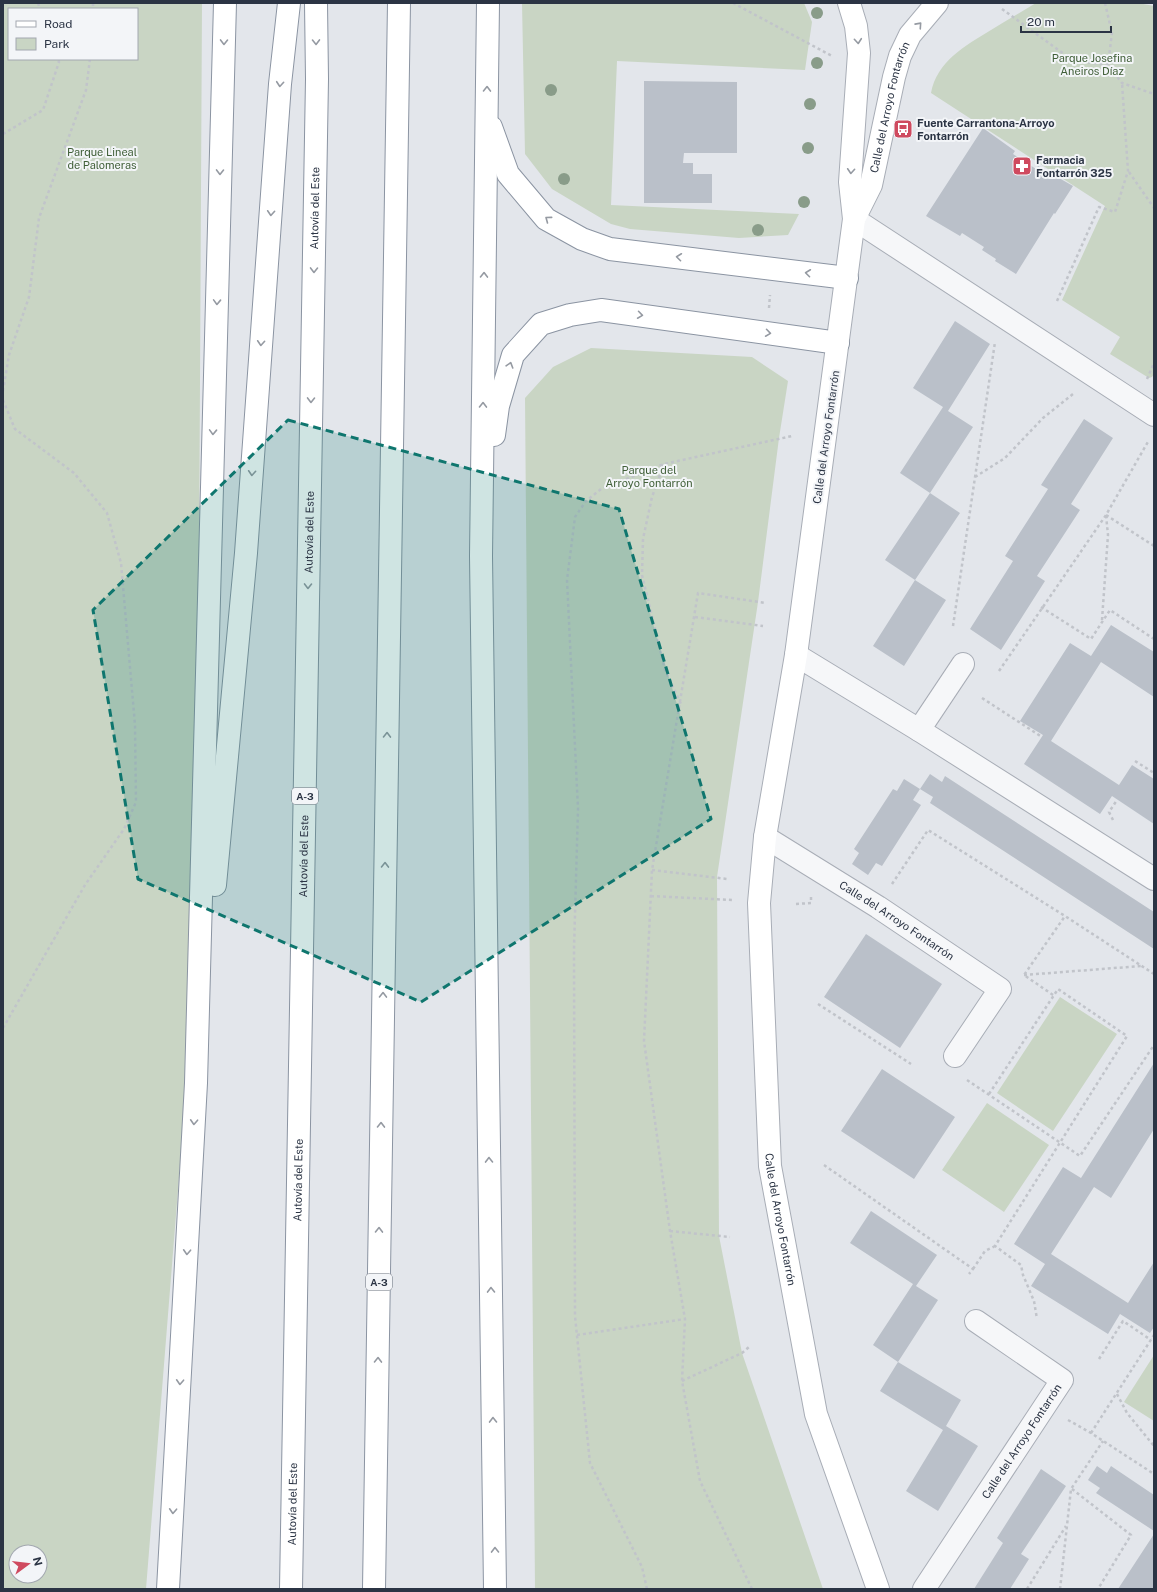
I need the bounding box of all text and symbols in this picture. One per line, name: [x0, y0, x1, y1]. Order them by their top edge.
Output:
legend: [8, 8, 138, 60]
scale bar: [1021, 8, 1111, 34]
text: 20 m: [1027, 15, 1055, 29]
text: Road: [44, 17, 72, 31]
one-way arrow: [914, 22, 921, 30]
text: Park: [44, 37, 70, 51]
one-way arrow: [853, 38, 862, 44]
one-way arrow: [219, 39, 228, 45]
one-way arrow: [312, 39, 320, 45]
street label: Calle del Arroyo Fontarrón: [868, 40, 912, 174]
park label: Parque Josefina Aneiros Díaz: [1052, 52, 1132, 77]
one-way arrow: [276, 81, 285, 87]
one-way arrow: [482, 86, 491, 92]
place label: Fuente Carrantona-Arroyo Fontarrón: [917, 117, 1055, 142]
bus stop icon: Fuente Carrantona-Arroyo Fontarrón: [892, 118, 914, 140]
park label: Parque Lineal de Palomeras: [67, 146, 137, 171]
place label: Farmacia Fontarrón 325: [1036, 154, 1112, 179]
pharmacy icon: Farmacia Fontarrón 325: [1011, 155, 1033, 177]
street label: Autovía del Este: [308, 167, 321, 250]
one-way arrow: [847, 168, 856, 174]
one-way arrow: [216, 169, 224, 175]
one-way arrow: [266, 210, 275, 216]
one-way arrow: [546, 217, 553, 224]
one-way arrow: [676, 253, 682, 262]
one-way arrow: [310, 267, 318, 273]
one-way arrow: [805, 269, 811, 278]
one-way arrow: [480, 272, 488, 278]
one-way arrow: [213, 299, 221, 305]
one-way arrow: [637, 311, 643, 320]
one-way arrow: [765, 328, 772, 337]
one-way arrow: [257, 340, 266, 346]
one-way arrow: [505, 362, 514, 369]
street label: Calle del Arroyo Fontarrón: [811, 370, 841, 504]
one-way arrow: [307, 397, 316, 403]
one-way arrow: [478, 402, 487, 408]
one-way arrow: [209, 429, 218, 435]
park label: Parque del Arroyo Fontarrón: [605, 464, 693, 489]
one-way arrow: [247, 469, 256, 476]
street label: Autovía del Este: [302, 491, 316, 574]
one-way arrow: [304, 583, 312, 589]
one-way arrow: [383, 732, 391, 738]
road number: A-3: [292, 788, 318, 804]
street label: Autovía del Este: [297, 815, 310, 898]
one-way arrow: [381, 862, 389, 868]
street label: Calle del Arroyo Fontarrón: [837, 879, 956, 962]
one-way arrow: [379, 992, 387, 998]
one-way arrow: [189, 1119, 198, 1125]
one-way arrow: [377, 1122, 385, 1128]
street label: Autovía del Este: [291, 1139, 305, 1221]
street label: Calle del Arroyo Fontarrón: [763, 1153, 798, 1287]
one-way arrow: [485, 1157, 493, 1163]
one-way arrow: [375, 1227, 383, 1233]
one-way arrow: [182, 1249, 191, 1255]
road number: A-3: [366, 1274, 392, 1290]
one-way arrow: [487, 1287, 495, 1293]
one-way arrow: [374, 1357, 382, 1363]
one-way arrow: [175, 1379, 184, 1385]
street label: Calle del Arroyo Fontarrón: [979, 1382, 1064, 1501]
one-way arrow: [489, 1417, 497, 1423]
street label: Autovía del Este: [286, 1463, 299, 1545]
one-way arrow: [168, 1508, 177, 1514]
north arrow: [8, 1544, 48, 1584]
one-way arrow: [491, 1547, 499, 1553]
text: N: [31, 1556, 45, 1567]

